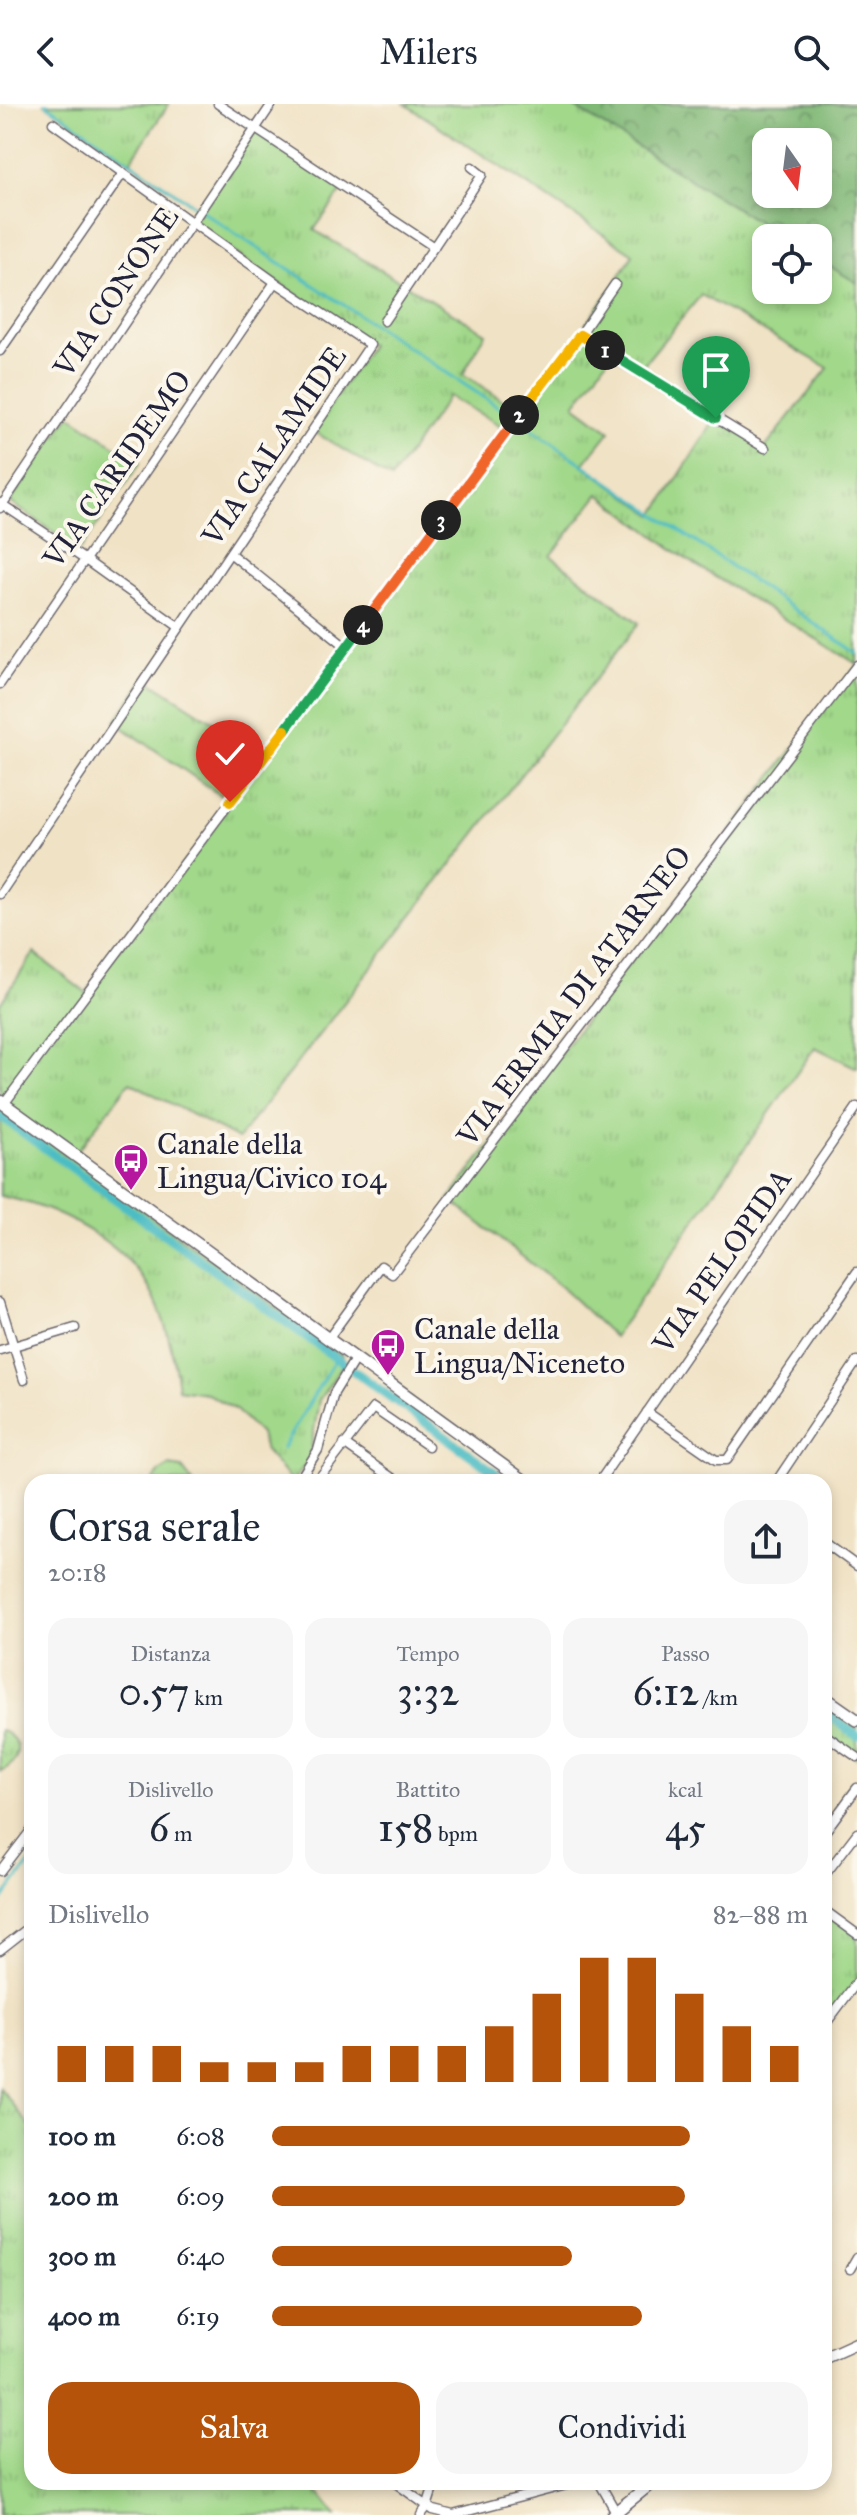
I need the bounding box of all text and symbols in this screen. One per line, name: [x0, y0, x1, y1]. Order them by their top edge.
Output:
icon: back: [24, 30, 68, 74]
text: Milers: [379, 30, 478, 74]
icon: search: [789, 30, 833, 74]
north arrow: [752, 128, 832, 208]
map controls: [752, 128, 832, 304]
street label: VIA CONONE: [45, 200, 186, 385]
button: locate: [752, 224, 832, 304]
pin: 1: [585, 330, 625, 370]
text: 1: [601, 336, 609, 363]
pin: [682, 336, 750, 418]
street label: VIA CALAMIDE: [193, 339, 354, 553]
icon: arrive: [694, 348, 738, 392]
street label: VIA CARIDEMO: [35, 363, 199, 576]
pin: 2: [499, 395, 539, 435]
text: 2: [514, 401, 524, 428]
pin: 3: [421, 500, 461, 540]
text: 3: [437, 506, 445, 533]
pin: 4: [343, 605, 383, 645]
text: 4: [357, 611, 369, 638]
pin: [196, 720, 264, 802]
icon: check: [208, 732, 252, 776]
street label: VIA ERMIA DI ATARNEO: [449, 839, 699, 1154]
place label: Canale della Lingua/Civico 104: [157, 1126, 387, 1196]
bus stop icon: Canale della Lingua/Civico 104: [112, 1142, 150, 1192]
street label: VIA PELOPIDA: [644, 1162, 799, 1361]
place label: Canale della Lingua/Niceneto: [414, 1311, 625, 1381]
bus stop icon: Canale della Lingua/Niceneto: [369, 1327, 407, 1377]
text: Corsa serale: [48, 1499, 261, 1553]
button: share: [724, 1500, 808, 1584]
text: 20:18: [48, 1556, 107, 1588]
text: Distanza: [131, 1640, 211, 1667]
text: Tempo: [396, 1640, 460, 1667]
text: Passo: [661, 1640, 710, 1667]
text: 0.57: [118, 1667, 189, 1716]
text: 3:32: [397, 1667, 459, 1716]
text: 6:12: [633, 1667, 699, 1716]
text: km: [189, 1684, 223, 1711]
text: /km: [699, 1684, 738, 1711]
text: Dislivello: [128, 1776, 214, 1803]
text: Battito: [396, 1776, 460, 1803]
text: kcal: [668, 1776, 703, 1803]
text: 6: [149, 1803, 169, 1852]
text: 158: [378, 1803, 433, 1852]
text: 45: [665, 1803, 706, 1852]
text: m: [169, 1820, 193, 1847]
text: bpm: [433, 1820, 478, 1847]
text: Dislivello: [48, 1898, 149, 1930]
text: 82–88 m: [713, 1898, 808, 1930]
text: 100 m: [48, 2120, 116, 2152]
text: 6:08: [176, 2120, 225, 2152]
text: 200 m: [48, 2180, 119, 2212]
text: 6:09: [176, 2180, 225, 2212]
text: 300 m: [48, 2240, 116, 2272]
text: 6:40: [176, 2240, 226, 2272]
text: 400 m: [48, 2300, 120, 2332]
text: 6:19: [176, 2300, 220, 2332]
button: Salva: [48, 2382, 420, 2474]
button: Condividi: [436, 2382, 808, 2474]

